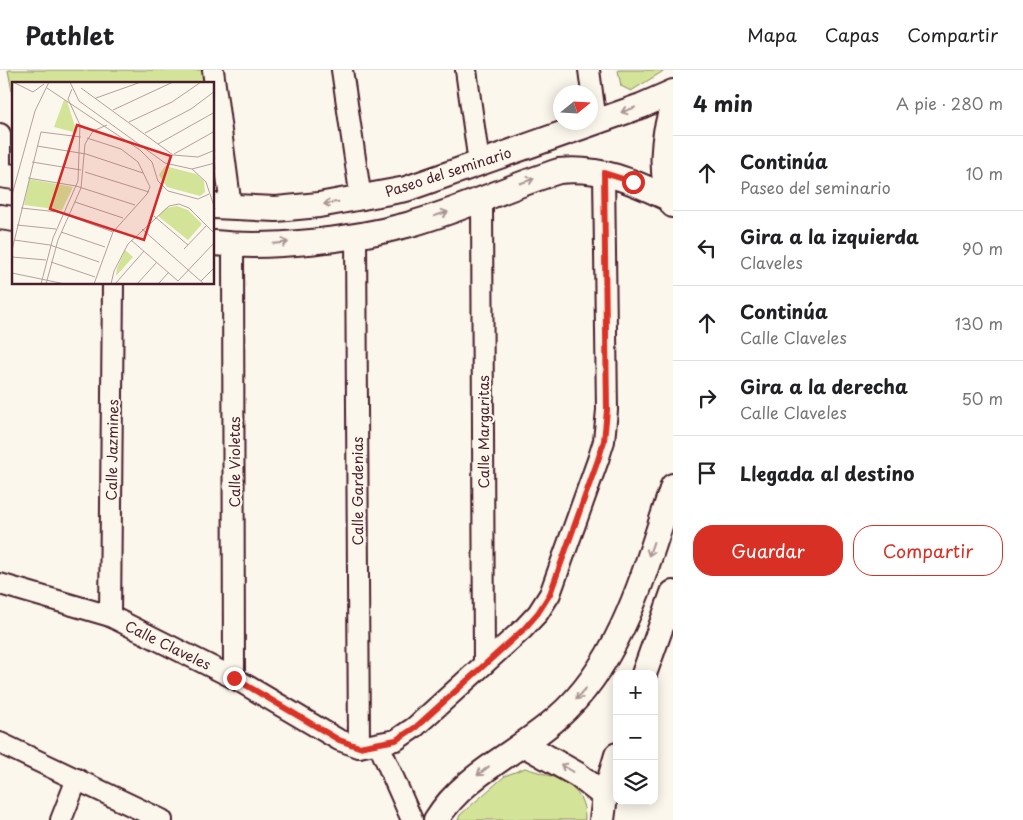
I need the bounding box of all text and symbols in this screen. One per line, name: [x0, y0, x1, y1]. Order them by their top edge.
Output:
text: Pathlet: [25, 17, 115, 53]
text: Mapa: [747, 21, 797, 48]
text: Capas: [825, 21, 879, 48]
text: Compartir: [907, 21, 998, 48]
inset map: [12, 82, 215, 285]
north arrow: [553, 85, 598, 130]
text: 4 min: [693, 87, 753, 119]
text: A pie · 280 m: [896, 91, 1003, 115]
one-way arrow: [621, 106, 636, 115]
street label: Paseo del seminario: [382, 142, 514, 202]
text: Continúa: [740, 147, 828, 175]
icon: ahead: [693, 159, 721, 187]
text: 10 m: [966, 161, 1003, 185]
route start: [622, 171, 645, 194]
text: Paseo del seminario: [740, 175, 891, 199]
one-way arrow: [519, 176, 534, 185]
one-way arrow: [323, 198, 339, 208]
one-way arrow: [432, 209, 448, 218]
text: Gira a la izquierda: [740, 222, 919, 250]
icon: left: [693, 234, 721, 262]
text: 90 m: [962, 236, 1003, 260]
one-way arrow: [273, 238, 289, 248]
text: Claveles: [740, 250, 803, 274]
text: Continúa: [740, 297, 828, 325]
icon: ahead: [693, 309, 721, 337]
text: 130 m: [955, 311, 1003, 335]
text: Calle Claveles: [740, 325, 847, 349]
text: Gira a la derecha: [740, 372, 908, 400]
street label: Calle Margaritas: [473, 375, 494, 489]
icon: right: [693, 384, 721, 412]
text: 50 m: [962, 386, 1003, 410]
street label: Calle Jazmines: [101, 399, 123, 501]
text: Calle Claveles: [740, 400, 847, 424]
street label: Calle Violetas: [224, 417, 245, 507]
street label: Calle Gardenias: [347, 437, 368, 545]
icon: arrive: [693, 459, 721, 487]
text: Llegada al destino: [740, 459, 914, 487]
button: Guardar: [693, 525, 843, 576]
button: Compartir: [853, 525, 1003, 576]
one-way arrow: [646, 540, 656, 556]
street label: Calle Claveles: [121, 615, 215, 675]
route end: [223, 667, 246, 690]
map controls: [613, 670, 658, 805]
button: +: [613, 670, 658, 715]
one-way arrow: [575, 688, 587, 701]
button: −: [613, 715, 658, 760]
button: layers: [613, 760, 658, 805]
one-way arrow: [560, 762, 574, 772]
one-way arrow: [477, 765, 490, 776]

